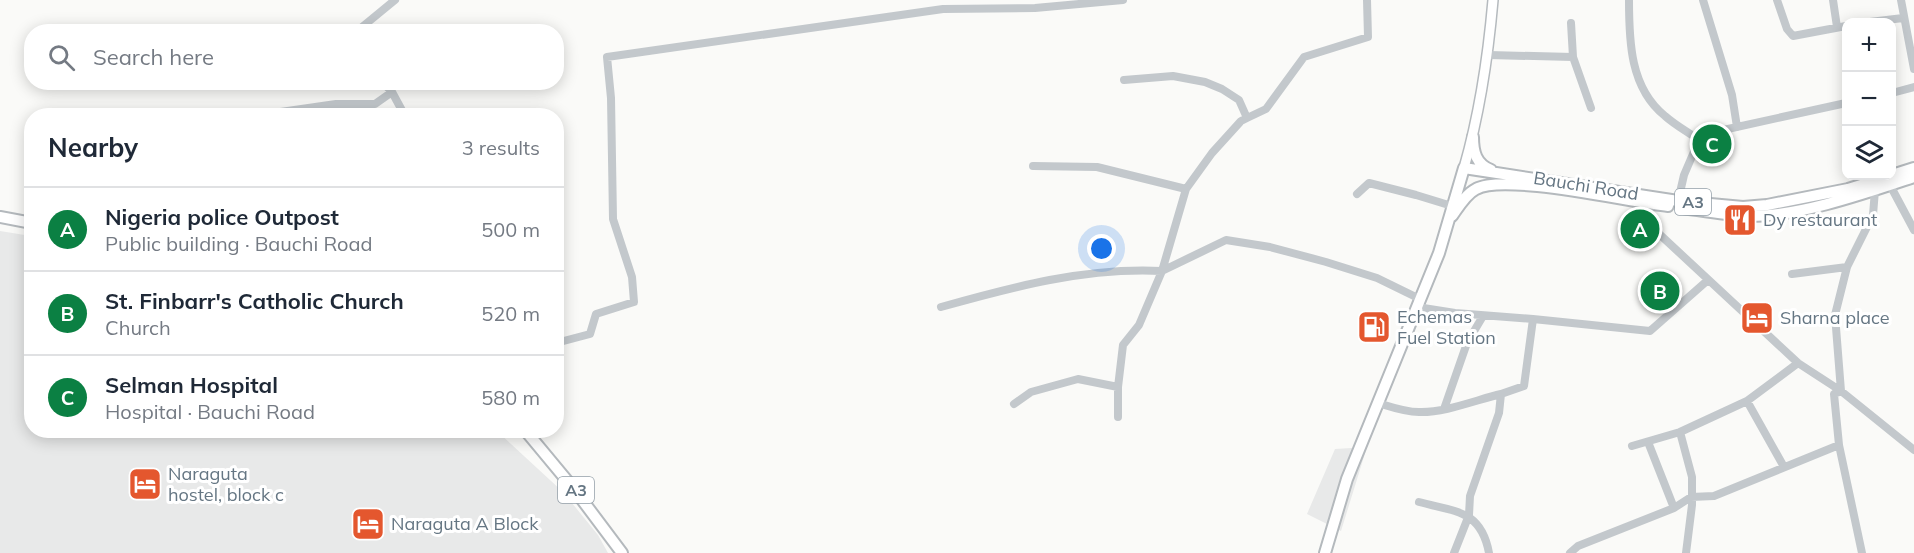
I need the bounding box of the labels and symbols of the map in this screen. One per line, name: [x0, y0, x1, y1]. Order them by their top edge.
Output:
pin: C: [1692, 122, 1732, 166]
street label: Bauchi Road: [1532, 166, 1640, 205]
road number: A3: [1675, 189, 1711, 215]
restaurant icon: Dy restaurant: [1722, 202, 1758, 238]
pin: A: [1620, 206, 1660, 252]
place label: Dy restaurant: [1763, 208, 1877, 231]
your location: [1087, 234, 1116, 263]
pin: B: [1640, 268, 1680, 314]
hotel icon: Sharna place: [1739, 300, 1775, 336]
place label: Echemas Fuel Station: [1397, 305, 1496, 349]
place label: Sharna place: [1780, 306, 1890, 329]
fuel station icon: Echemas Fuel Station: [1356, 309, 1392, 345]
place label: Naraguta hostel, block c: [168, 462, 284, 506]
hotel icon: Naraguta hostel, block c: [127, 466, 163, 502]
road number: A3: [558, 477, 594, 503]
hotel icon: Naraguta A Block: [350, 506, 386, 542]
place label: Naraguta A Block: [391, 512, 539, 535]

